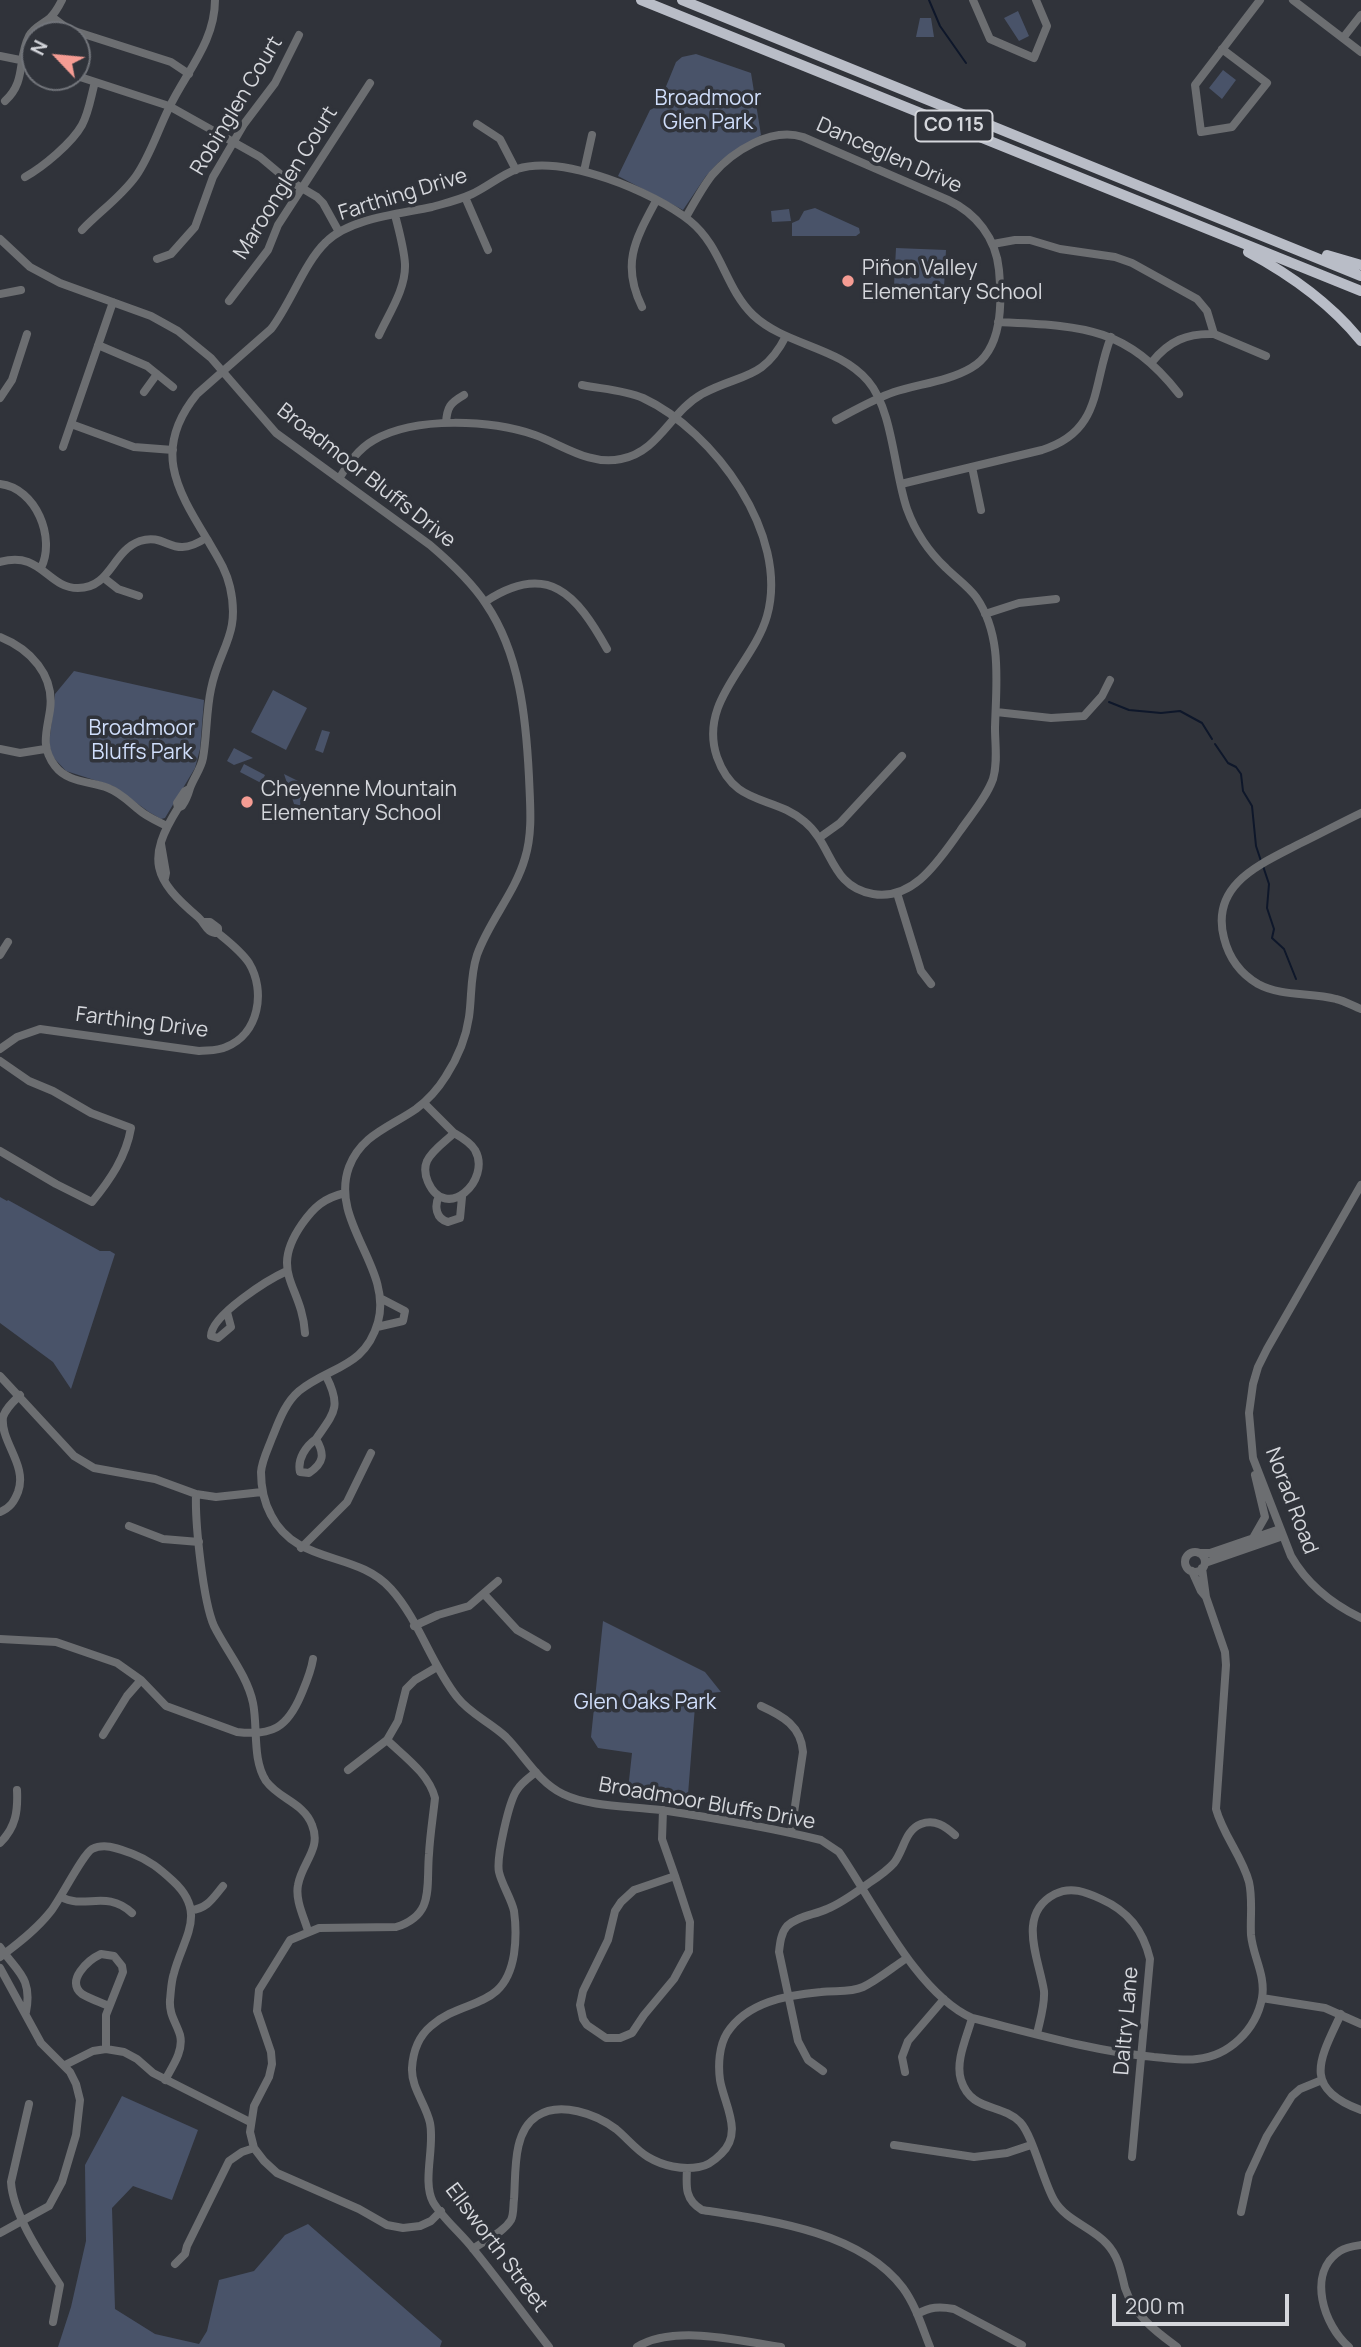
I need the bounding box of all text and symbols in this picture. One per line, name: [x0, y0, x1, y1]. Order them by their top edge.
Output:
north arrow: [21, 21, 91, 91]
street label: Robinglen Court: [186, 32, 288, 180]
text: N: [24, 36, 54, 60]
park label: Broadmoor Glen Park: [655, 86, 761, 136]
street label: Maroonglen Court: [229, 102, 343, 264]
road number: CO 115: [916, 110, 992, 142]
street label: Danceglen Drive: [812, 113, 966, 199]
street label: Farthing Drive: [336, 163, 470, 227]
place label: Piñon Valley Elementary School: [862, 256, 1043, 306]
marker: Piñon Valley Elementary School: [840, 273, 856, 289]
street label: Broadmoor Bluffs Drive: [272, 398, 460, 554]
park label: Broadmoor Bluffs Park: [89, 716, 195, 766]
place label: Cheyenne Mountain Elementary School: [261, 777, 457, 827]
marker: Cheyenne Mountain Elementary School: [239, 794, 255, 810]
street label: Farthing Drive: [74, 1002, 210, 1044]
street label: Norad Road: [1259, 1444, 1323, 1558]
park label: Glen Oaks Park: [574, 1690, 716, 1716]
street label: Broadmoor Bluffs Drive: [597, 1773, 817, 1835]
street label: Daltry Lane: [1110, 1966, 1144, 2076]
street label: Ellsworth Street: [439, 2179, 553, 2317]
scale bar: [1116, 2280, 1293, 2324]
text: 200 m: [1125, 2292, 1185, 2320]

